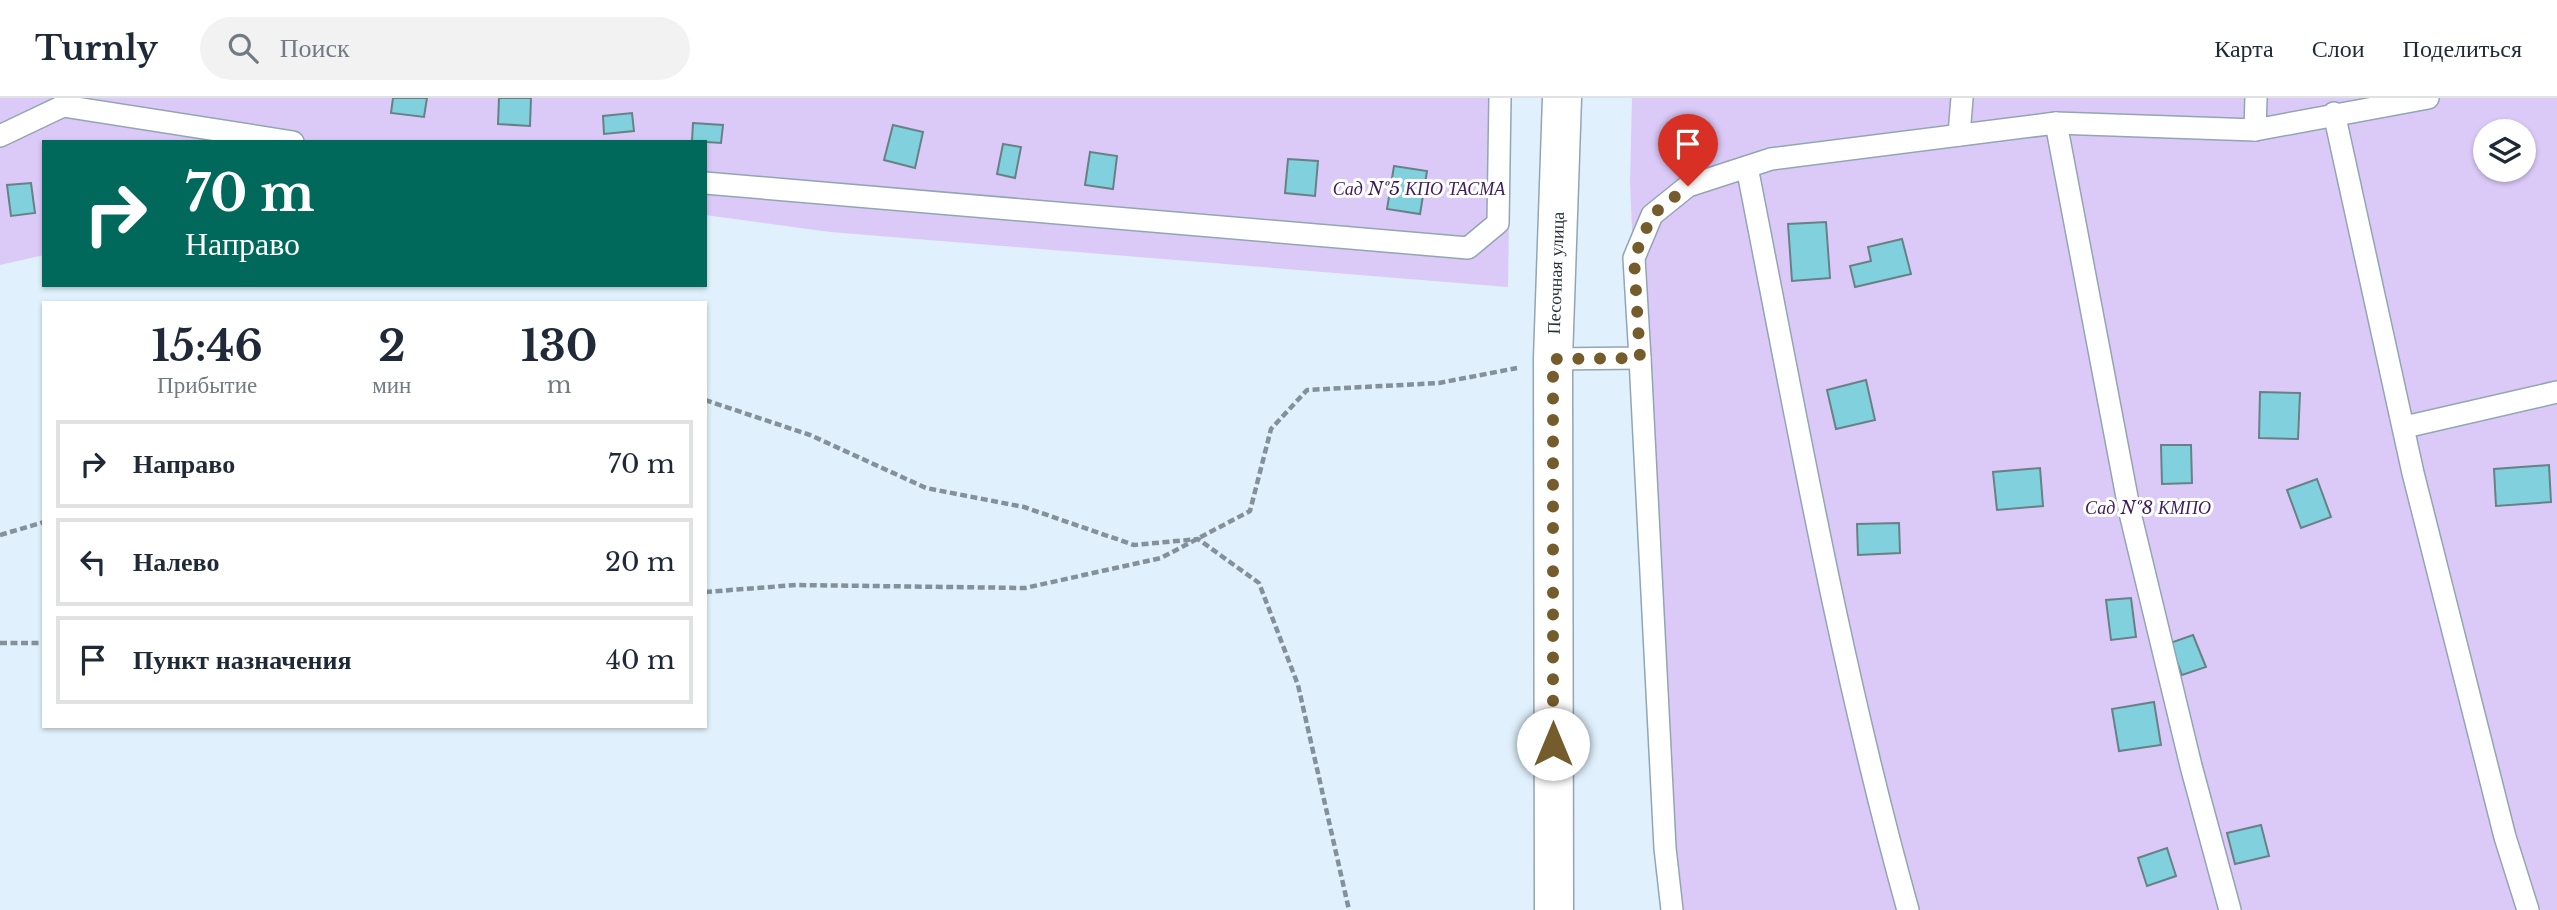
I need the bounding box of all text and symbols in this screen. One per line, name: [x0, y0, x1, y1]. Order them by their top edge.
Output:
search box: [200, 17, 690, 80]
text: Turnly: [35, 28, 158, 69]
icon: search: [224, 29, 262, 67]
text: Поиск: [280, 32, 350, 64]
text: Карта: [2214, 34, 2274, 63]
text: Слои: [2312, 34, 2365, 63]
text: Поделиться: [2403, 34, 2522, 63]
pin: [1658, 114, 1718, 186]
map controls: [2473, 119, 2536, 182]
button: layers: [2473, 119, 2536, 182]
icon: arrive: [1669, 125, 1707, 163]
text: 70 m: [185, 163, 315, 224]
icon: right: [70, 168, 161, 259]
park label: Сад №5 КПО ТАСМА: [1333, 178, 1506, 200]
street label: Песочная улица: [1543, 211, 1569, 335]
text: Направо: [185, 224, 300, 264]
text: 15:46: [151, 320, 263, 372]
text: 2: [378, 320, 405, 372]
text: 130: [521, 320, 598, 372]
text: Прибытие: [157, 371, 257, 399]
text: мин: [372, 371, 411, 399]
text: m: [547, 371, 572, 399]
icon: right: [74, 445, 112, 483]
text: Направо: [133, 448, 235, 480]
text: 70 m: [608, 448, 675, 480]
park label: Сад №8 КМПО: [2085, 497, 2211, 519]
icon: left: [74, 543, 112, 581]
text: Налево: [133, 546, 219, 578]
text: 20 m: [605, 546, 675, 578]
icon: arrive: [74, 641, 112, 679]
text: Пункт назначения: [133, 644, 351, 676]
text: 40 m: [606, 644, 675, 676]
position arrow: [1516, 707, 1590, 781]

